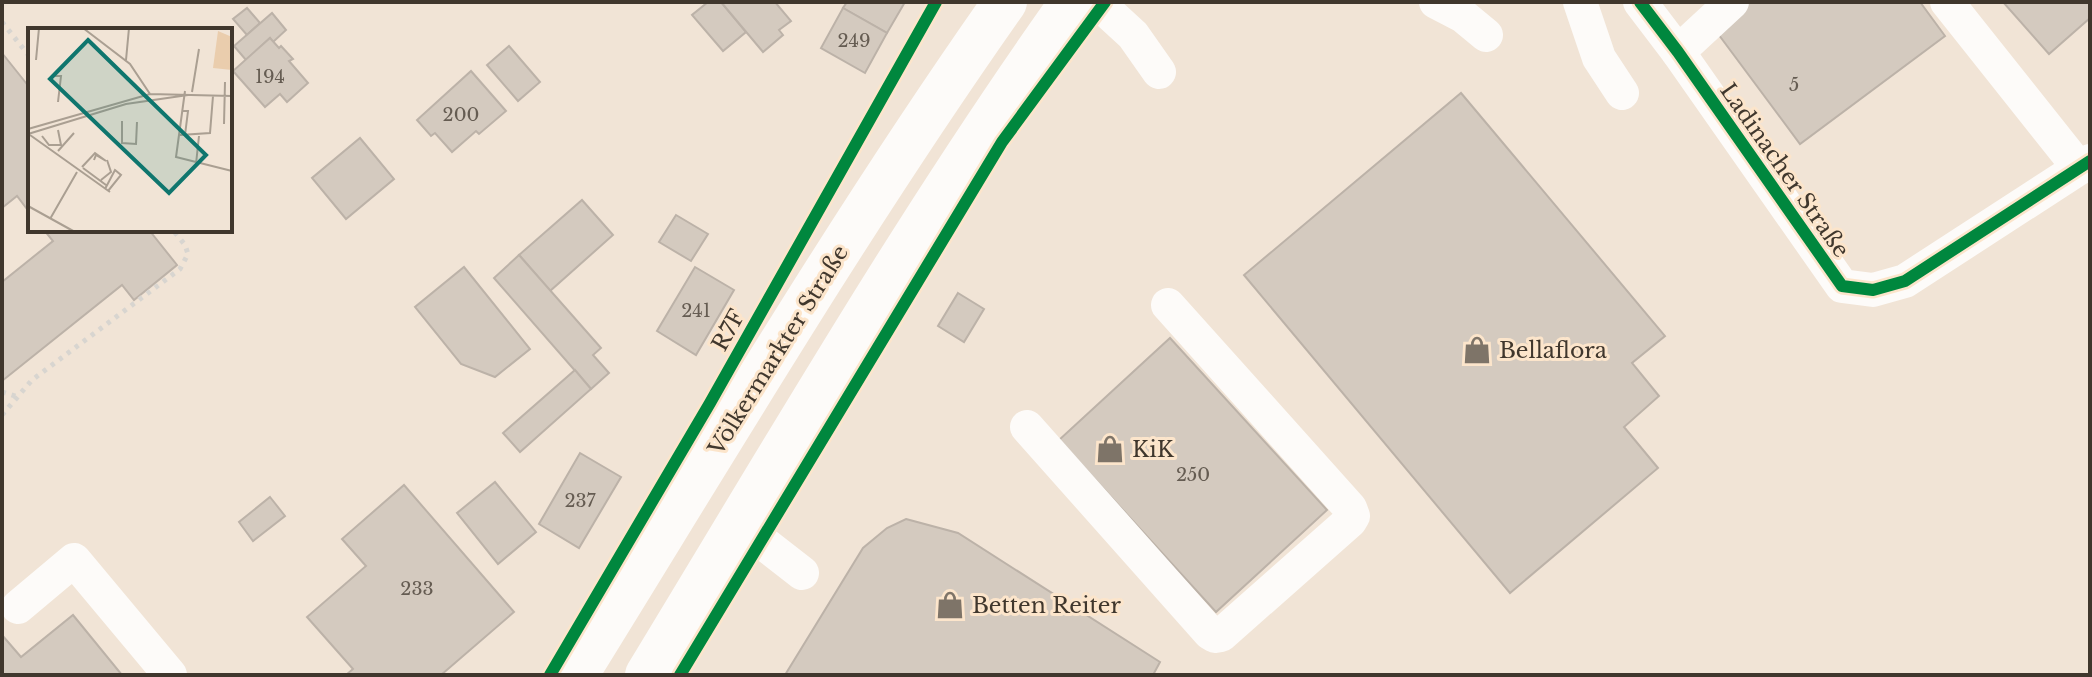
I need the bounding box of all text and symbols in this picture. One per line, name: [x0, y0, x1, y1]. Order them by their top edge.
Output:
inset map: [28, 28, 232, 232]
house number: 249: [837, 30, 871, 52]
house number: 194: [255, 66, 285, 88]
house number: 5: [1789, 74, 1799, 96]
street label: Ladinacher Straße: [1714, 78, 1855, 263]
house number: 200: [443, 104, 479, 126]
street label: Völkermarkter Straße: [702, 240, 854, 461]
house number: 241: [681, 300, 711, 322]
street label: R7F: [706, 305, 751, 356]
shop icon: Bellaflora: [1462, 335, 1492, 365]
place label: Bellaflora: [1499, 337, 1608, 364]
shop icon: KiK: [1095, 434, 1125, 464]
place label: KiK: [1132, 436, 1175, 463]
house number: 250: [1176, 464, 1210, 486]
house number: 237: [564, 490, 597, 512]
house number: 233: [400, 578, 434, 600]
shop icon: Betten Reiter: [935, 590, 965, 620]
place label: Betten Reiter: [972, 592, 1121, 619]

